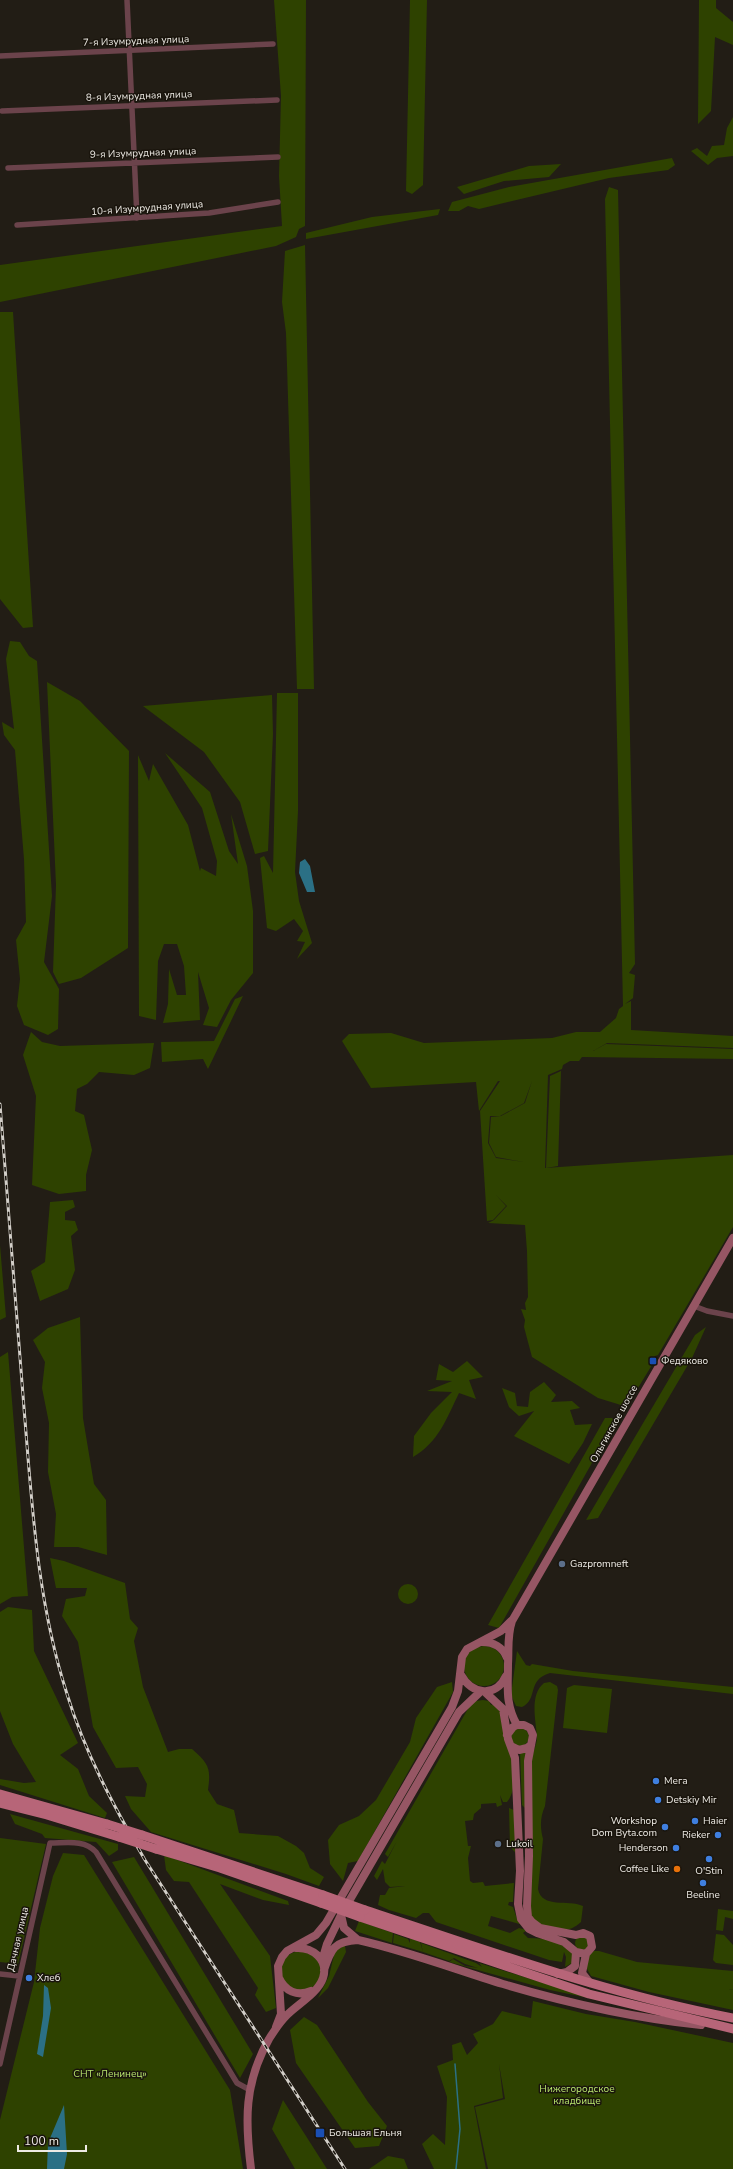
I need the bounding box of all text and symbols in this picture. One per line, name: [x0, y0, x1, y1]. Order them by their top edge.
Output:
street label: 7-я Изумрудная улица: [83, 32, 189, 50]
street label: 8-я Изумрудная улица: [86, 87, 192, 105]
street label: 9-я Изумрудная улица: [90, 144, 196, 162]
street label: 10-я Изумрудная улица: [90, 197, 204, 219]
place label: Федяково: [661, 1354, 709, 1368]
marker: Федяково: [648, 1356, 658, 1366]
street label: Ольгинское шоссе: [587, 1383, 641, 1465]
place label: Gazpromneft: [570, 1557, 629, 1571]
marker: Gazpromneft: [557, 1559, 567, 1569]
place label: Мега: [664, 1774, 688, 1788]
marker: Мега: [651, 1776, 661, 1786]
place label: Detskiy Mir: [666, 1793, 717, 1807]
marker: Detskiy Mir: [653, 1795, 663, 1805]
place label: Workshop Dom Byta.com: [591, 1814, 657, 1840]
place label: Haier: [703, 1814, 728, 1828]
marker: Haier: [690, 1816, 700, 1826]
marker: Workshop Dom Byta.com: [660, 1822, 670, 1832]
place label: Rieker: [682, 1828, 710, 1842]
marker: Rieker: [713, 1830, 723, 1840]
place label: Lukoil: [506, 1837, 533, 1851]
marker: Lukoil: [493, 1839, 503, 1849]
place label: Henderson: [619, 1841, 668, 1855]
marker: Henderson: [671, 1843, 681, 1853]
marker: O'Stin: [704, 1854, 714, 1864]
place label: Coffee Like: [620, 1862, 669, 1876]
marker: Coffee Like: [672, 1864, 682, 1874]
place label: O'Stin: [695, 1864, 723, 1878]
marker: Beeline: [698, 1878, 708, 1888]
place label: Beeline: [686, 1888, 720, 1902]
street label: Дачная улица: [4, 1905, 32, 1973]
place label: Хлеб: [37, 1971, 61, 1985]
marker: Хлеб: [24, 1973, 34, 1983]
park label: СНТ «Ленинец»: [73, 2067, 147, 2081]
park label: Нижегородское кладбище: [539, 2082, 615, 2108]
place label: Большая Ельня: [329, 2126, 402, 2140]
scale bar: [18, 2127, 86, 2153]
marker: Большая Ельня: [314, 2127, 326, 2139]
text: 100 m: [24, 2133, 59, 2149]

